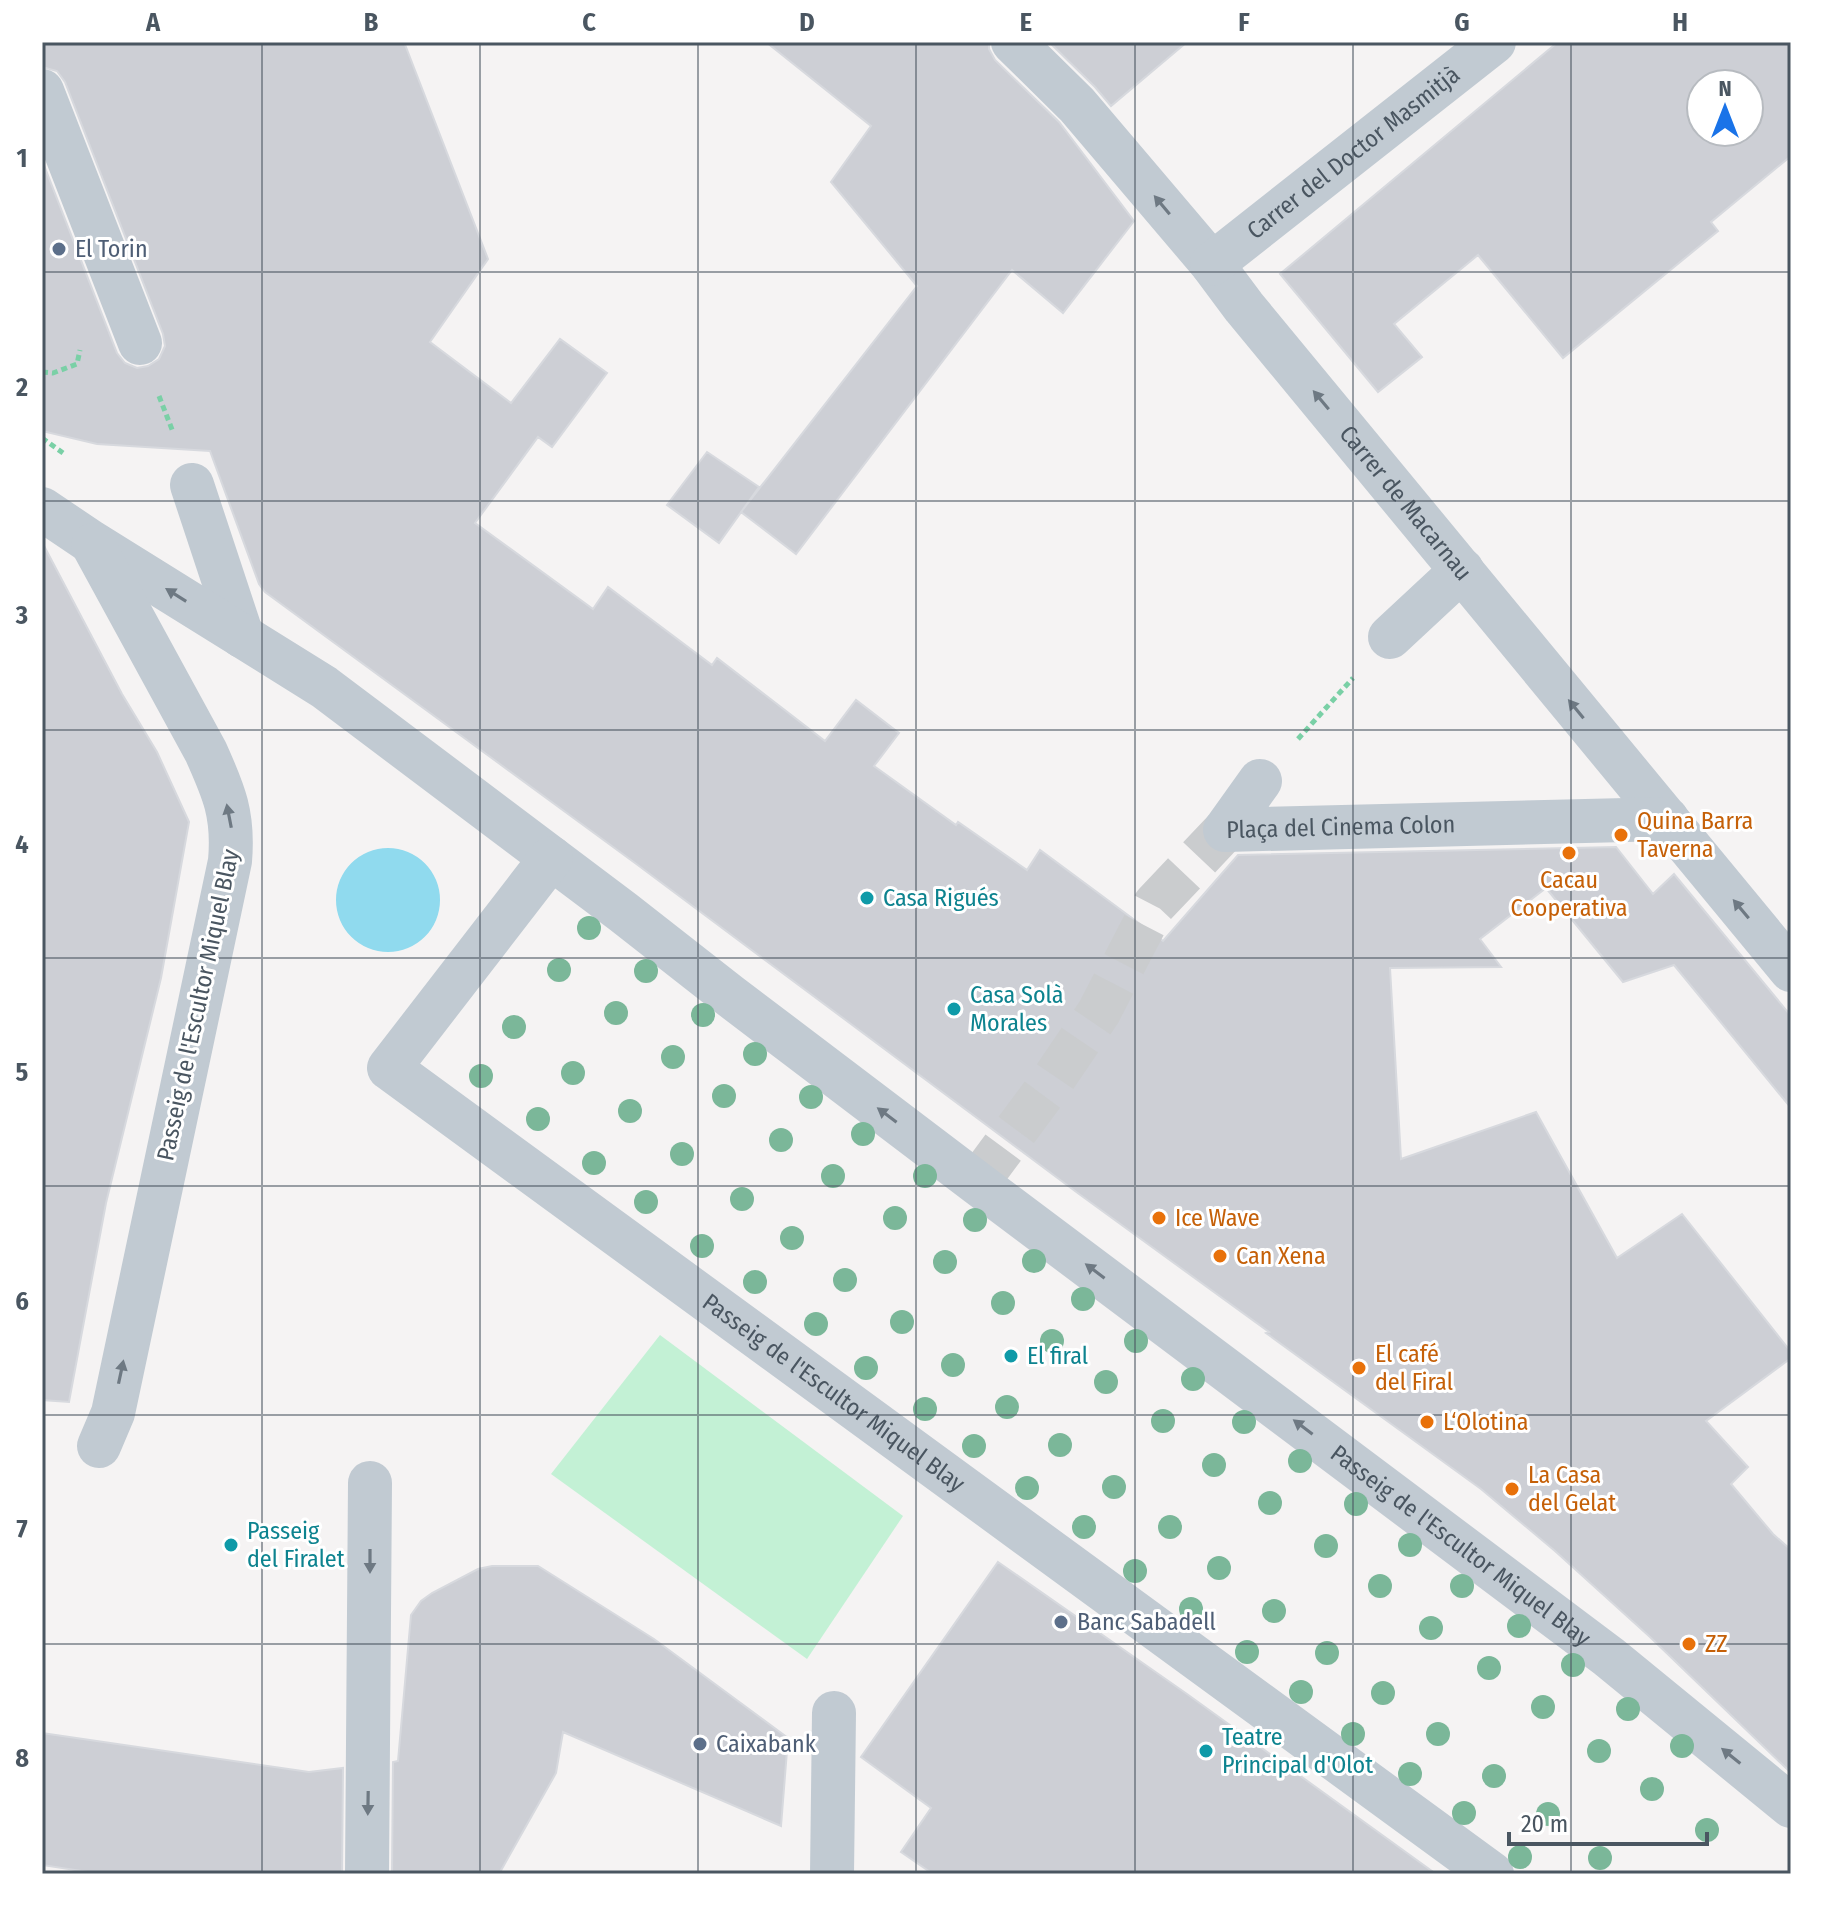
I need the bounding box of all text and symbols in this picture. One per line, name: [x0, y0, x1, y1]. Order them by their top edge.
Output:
text: A: [145, 7, 161, 38]
text: B: [364, 7, 379, 38]
text: C: [582, 7, 596, 38]
text: D: [799, 7, 815, 38]
text: E: [1020, 7, 1032, 38]
text: F: [1238, 7, 1250, 38]
text: G: [1454, 7, 1470, 38]
text: H: [1672, 7, 1688, 38]
street label: Carrer del Doctor Masmitjà: [1242, 60, 1465, 245]
north arrow: [1685, 68, 1765, 148]
text: N: [1718, 75, 1732, 102]
text: 1: [17, 143, 28, 174]
one-way arrow: [1154, 195, 1171, 215]
place label: El Torin: [75, 235, 148, 263]
marker: El Torin: [50, 240, 68, 258]
text: 2: [15, 372, 28, 403]
one-way arrow: [1313, 390, 1330, 410]
street label: Carrer de Macarnau: [1334, 420, 1478, 586]
one-way arrow: [165, 588, 187, 602]
text: 3: [15, 600, 28, 631]
one-way arrow: [1568, 699, 1585, 719]
one-way arrow: [222, 803, 234, 828]
place label: Quina Barra Taverna: [1637, 807, 1753, 863]
street label: Plaça del Cinema Colon: [1226, 810, 1456, 844]
marker: Quina Barra Taverna: [1612, 826, 1630, 844]
text: 4: [15, 829, 29, 860]
marker: Cacau Cooperativa: [1560, 844, 1578, 862]
street label: Passeig de l'Escultor Miquel Blay: [151, 847, 245, 1163]
place label: Cacau Cooperativa: [1511, 866, 1627, 922]
place label: Casa Rigués: [883, 884, 999, 912]
marker: Casa Rigués: [858, 889, 876, 907]
one-way arrow: [1733, 900, 1750, 920]
place label: Casa Solà Morales: [970, 981, 1064, 1037]
marker: Casa Solà Morales: [945, 1000, 963, 1018]
text: 5: [16, 1057, 29, 1088]
one-way arrow: [877, 1107, 897, 1123]
place label: Ice Wave: [1175, 1204, 1260, 1232]
marker: Ice Wave: [1150, 1209, 1168, 1227]
place label: Can Xena: [1236, 1242, 1326, 1270]
marker: Can Xena: [1211, 1247, 1229, 1265]
one-way arrow: [1085, 1264, 1105, 1280]
text: 6: [15, 1286, 29, 1317]
street label: Passeig de l'Escultor Miquel Blay: [697, 1288, 970, 1498]
place label: El café del Firal: [1375, 1340, 1453, 1396]
place label: El firal: [1027, 1342, 1088, 1370]
marker: El firal: [1002, 1347, 1020, 1365]
one-way arrow: [115, 1359, 128, 1384]
marker: El café del Firal: [1350, 1359, 1368, 1377]
place label: L‘Olotina: [1443, 1408, 1529, 1436]
marker: L‘Olotina: [1418, 1413, 1436, 1431]
one-way arrow: [1293, 1420, 1313, 1436]
street label: Passeig de l'Escultor Miquel Blay: [1325, 1439, 1596, 1652]
place label: La Casa del Gelat: [1528, 1461, 1616, 1517]
marker: La Casa del Gelat: [1503, 1480, 1521, 1498]
text: 7: [16, 1514, 28, 1545]
place label: Passeig del Firalet: [247, 1517, 345, 1573]
marker: Passeig del Firalet: [222, 1536, 240, 1554]
one-way arrow: [364, 1549, 376, 1574]
place label: Banc Sabadell: [1077, 1608, 1216, 1636]
marker: Banc Sabadell: [1052, 1613, 1070, 1631]
place label: ZZ: [1705, 1630, 1728, 1658]
marker: ZZ: [1680, 1635, 1698, 1653]
place label: Teatre Principal d'Olot: [1222, 1723, 1373, 1779]
place label: Caixabank: [716, 1730, 817, 1758]
marker: Caixabank: [691, 1735, 709, 1753]
marker: Teatre Principal d'Olot: [1197, 1742, 1215, 1760]
text: 8: [15, 1743, 29, 1774]
one-way arrow: [1721, 1749, 1741, 1765]
one-way arrow: [362, 1791, 374, 1816]
scale bar: [1509, 1796, 1707, 1846]
text: 20 m: [1521, 1810, 1568, 1838]

